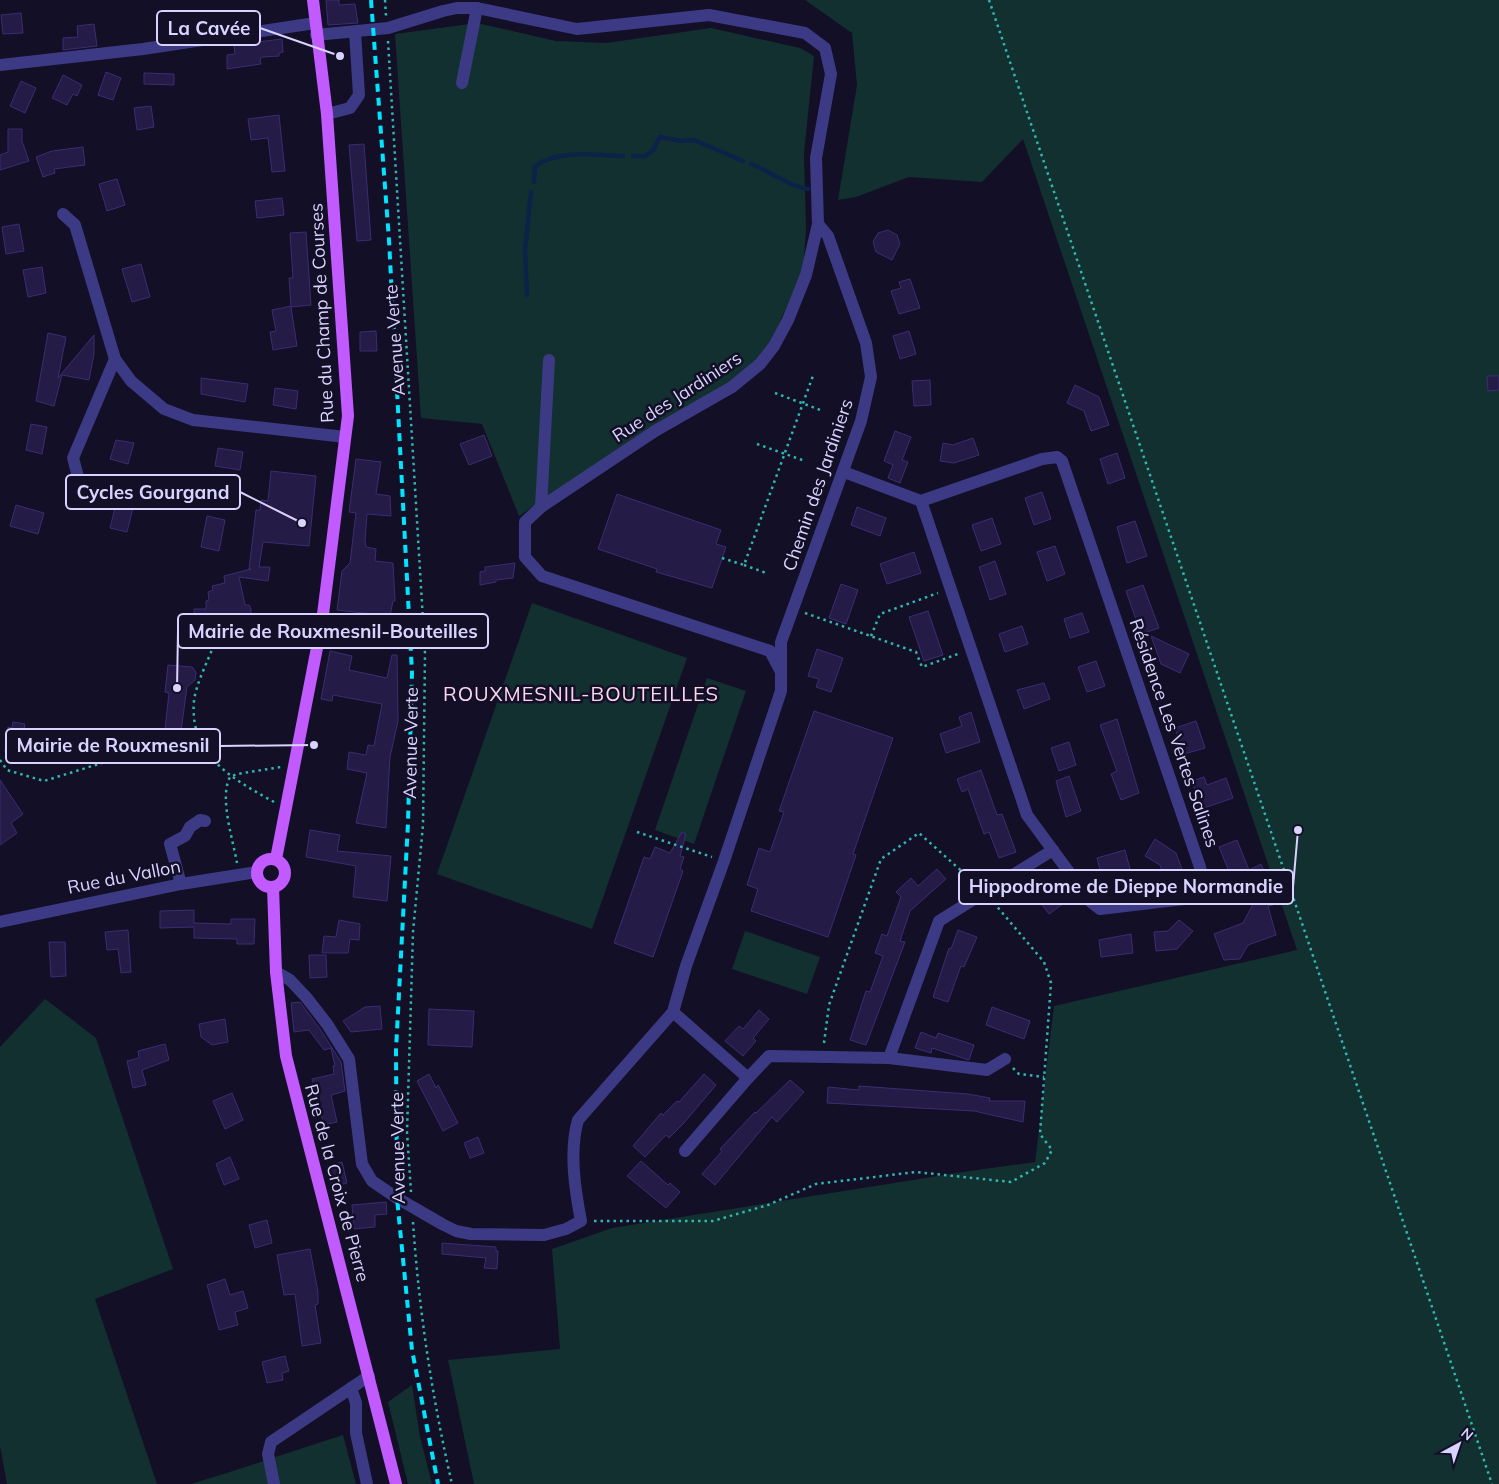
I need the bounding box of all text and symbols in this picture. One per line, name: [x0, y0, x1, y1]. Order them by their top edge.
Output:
callout: La Cavée: [157, 11, 260, 45]
text: La Cavée: [168, 16, 250, 40]
street label: Rue du Champ de Courses: [304, 203, 339, 423]
street label: Avenue Verte: [379, 284, 410, 397]
street label: Rue des Jardiniers: [608, 346, 746, 447]
street label: Chemin des Jardiniers: [777, 396, 858, 574]
callout: Cycles Gourgand: [66, 475, 240, 509]
text: Cycles Gourgand: [76, 480, 230, 504]
callout: Mairie de Rouxmesnil-Bouteilles: [178, 614, 488, 648]
street label: Résidence Les Vertes Salines: [1124, 615, 1225, 850]
text: Mairie de Rouxmesnil-Bouteilles: [188, 619, 478, 643]
district label: ROUXMESNIL-BOUTEILLES: [443, 681, 719, 706]
street label: Avenue Verte: [398, 687, 423, 799]
callout: Mairie de Rouxmesnil: [6, 729, 220, 763]
text: Mairie de Rouxmesnil: [16, 733, 210, 757]
street label: Rue du Vallon: [65, 854, 183, 899]
callout: Hippodrome de Dieppe Normandie: [959, 870, 1293, 904]
text: Hippodrome de Dieppe Normandie: [969, 874, 1283, 898]
street label: Rue de la Croix de Pierre: [300, 1081, 375, 1284]
street label: Avenue Verte: [385, 1092, 410, 1204]
north arrow: [1434, 1419, 1484, 1469]
text: N: [1458, 1424, 1477, 1444]

